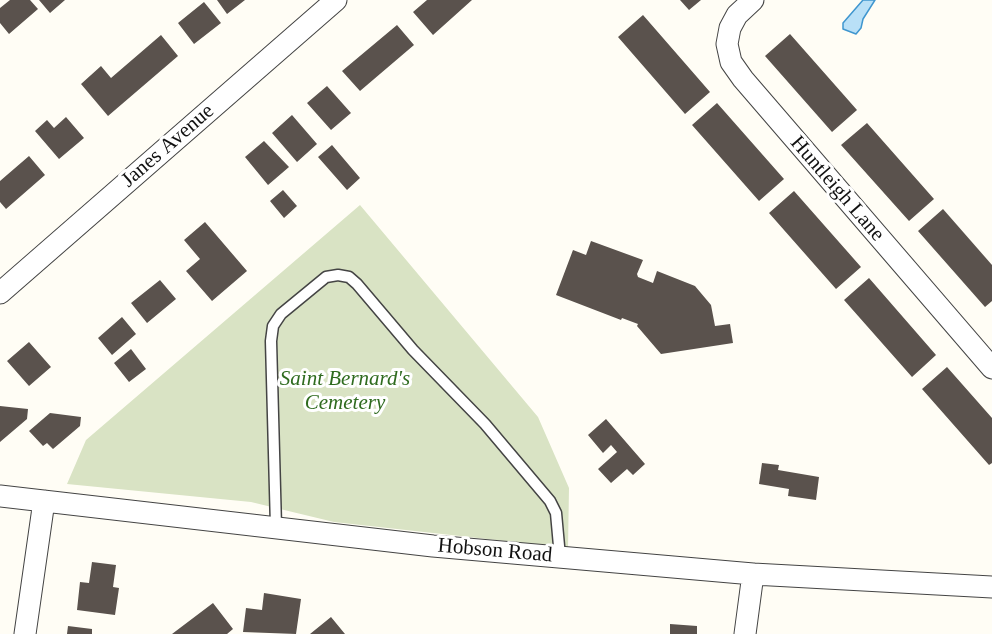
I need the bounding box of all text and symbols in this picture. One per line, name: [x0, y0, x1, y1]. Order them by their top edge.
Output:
street label: Janes Avenue: [117, 99, 219, 193]
street label: Huntleigh Lane: [784, 131, 890, 247]
park label: Saint Bernard's Cemetery: [280, 366, 410, 416]
street label: Hobson Road: [437, 533, 553, 569]

